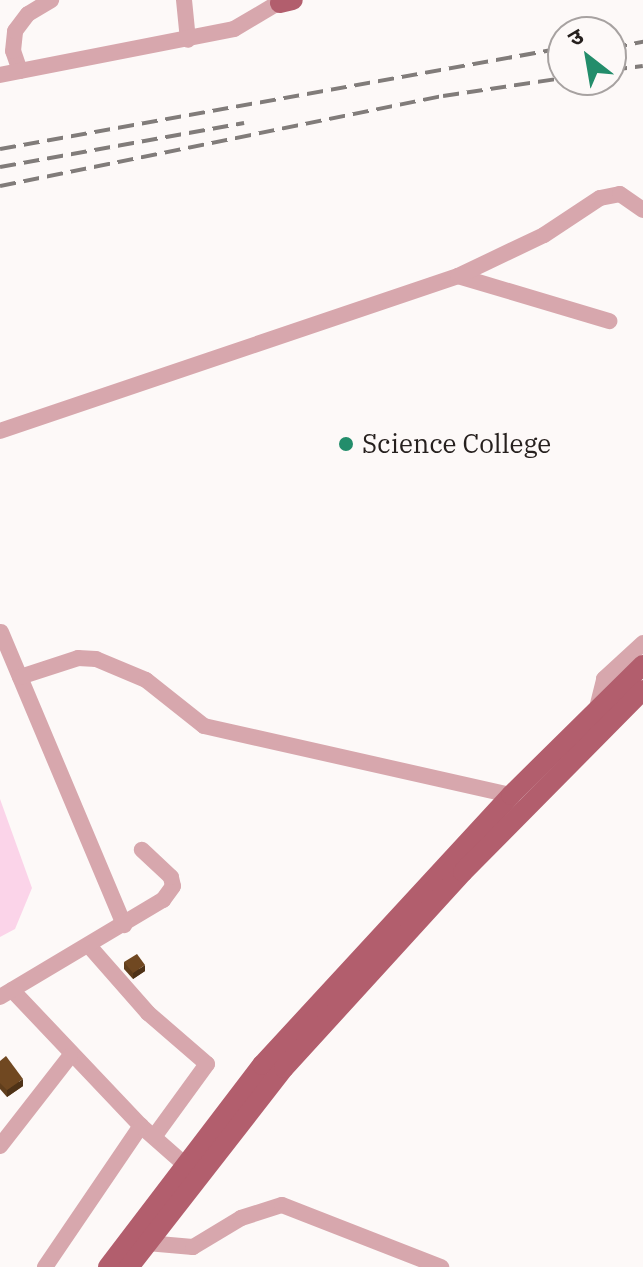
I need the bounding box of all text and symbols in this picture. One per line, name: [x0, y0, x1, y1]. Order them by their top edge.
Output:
north arrow: [547, 16, 627, 96]
text: उ: [562, 21, 588, 52]
place label: Science College: [362, 428, 551, 460]
marker: Science College: [337, 435, 355, 453]

